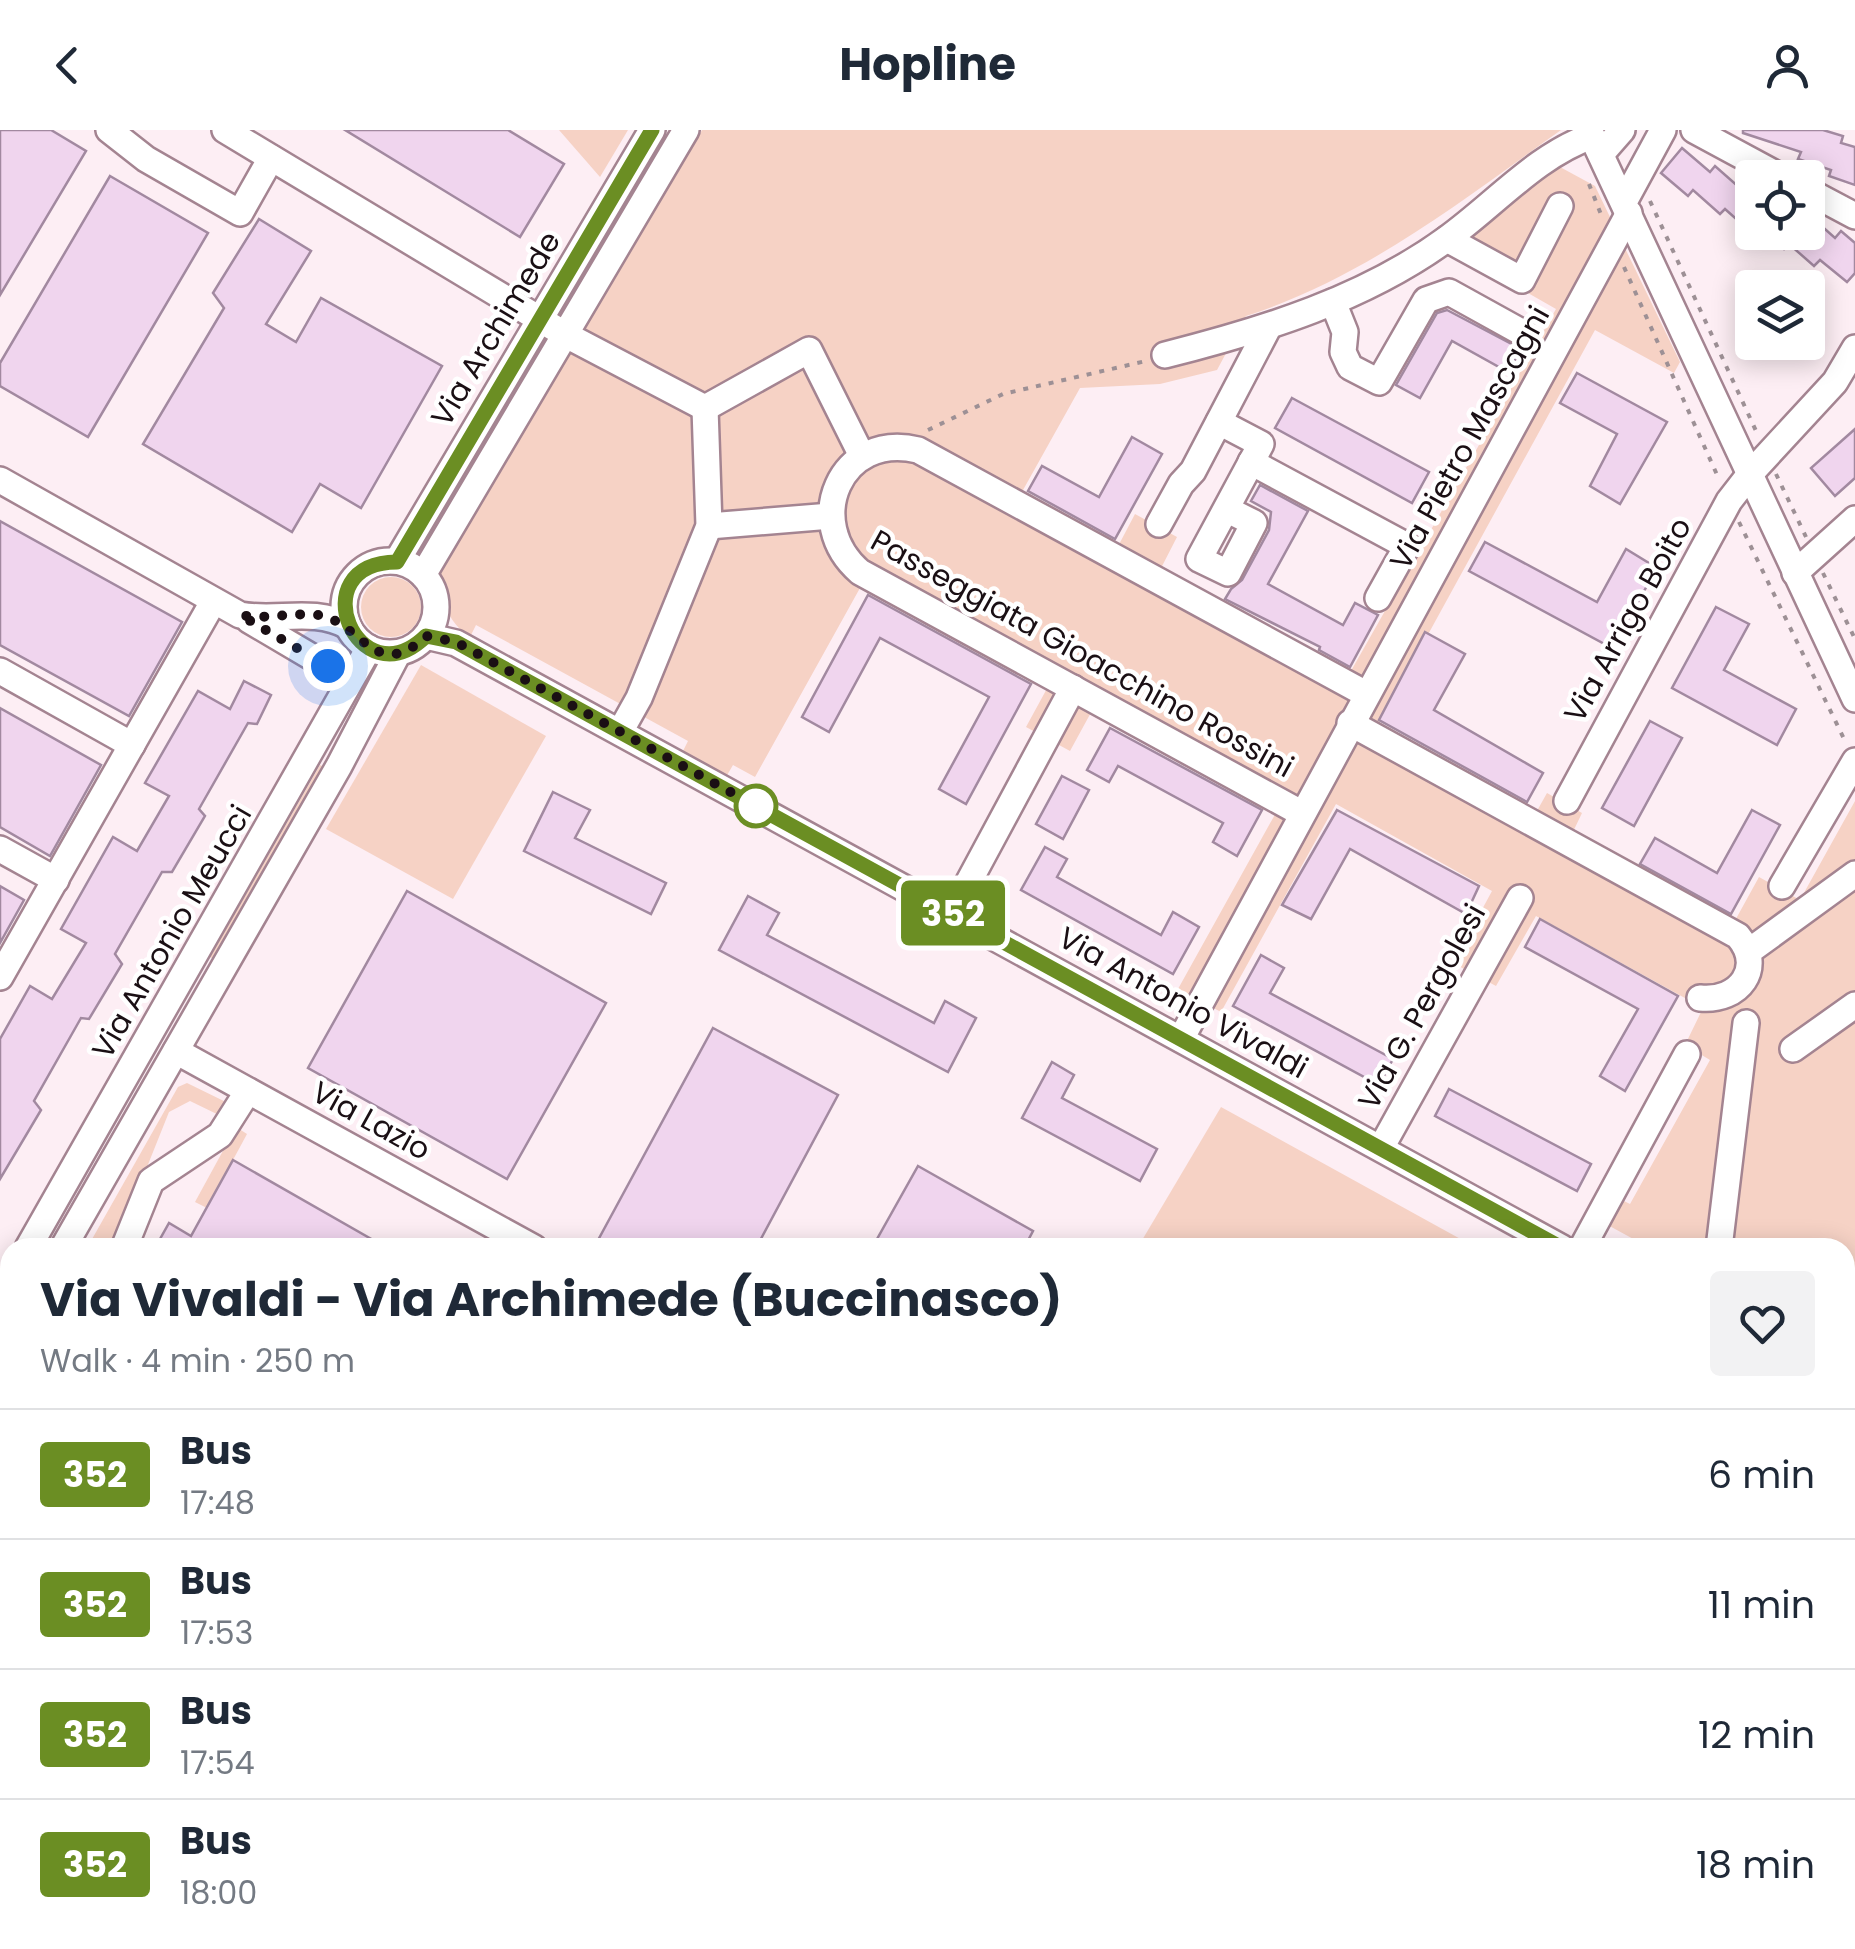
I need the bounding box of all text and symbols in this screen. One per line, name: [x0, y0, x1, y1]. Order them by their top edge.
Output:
text: Hopline: [839, 33, 1016, 96]
icon: back: [40, 38, 95, 93]
icon: person: [1760, 38, 1815, 93]
map controls: [1735, 160, 1825, 360]
button: locate: [1735, 160, 1825, 250]
street label: Via Archimede: [420, 223, 571, 434]
button: layers: [1735, 270, 1825, 360]
street label: Via Pietro Mascagni: [1379, 298, 1560, 578]
street label: Via Arrigo Boito: [1553, 509, 1702, 730]
street label: Passeggiata Gioacchino Rossini: [863, 519, 1301, 788]
your location: [303, 641, 353, 691]
unlabelled marker: [735, 785, 777, 827]
street label: Via Antonio Meucci: [81, 797, 262, 1067]
line badge: 352: [896, 880, 1010, 946]
text: 352: [921, 889, 985, 938]
street label: Via G. Pergolesi: [1347, 896, 1496, 1117]
street label: Via Antonio Vivaldi: [1051, 916, 1316, 1089]
street label: Via Lazio: [304, 1070, 438, 1171]
text: Via Vivaldi - Via Archimede (Buccinasco): [40, 1266, 1062, 1333]
button: heart: [1710, 1271, 1815, 1376]
text: Walk · 4 min · 250 m: [40, 1338, 355, 1383]
text: Bus: [180, 1424, 252, 1477]
text: 6 min: [1708, 1448, 1815, 1501]
text: 352: [63, 1450, 127, 1499]
text: 17:48: [180, 1480, 255, 1525]
text: Bus: [180, 1554, 252, 1607]
text: 11 min: [1708, 1578, 1815, 1631]
text: 352: [63, 1580, 127, 1629]
text: 17:53: [180, 1610, 253, 1655]
text: Bus: [180, 1684, 252, 1737]
text: 12 min: [1698, 1708, 1815, 1761]
text: 352: [63, 1710, 127, 1759]
text: 17:54: [180, 1740, 255, 1785]
text: Bus: [180, 1814, 252, 1867]
text: 18 min: [1696, 1838, 1815, 1891]
text: 352: [63, 1840, 127, 1889]
text: 18:00: [180, 1870, 257, 1915]

